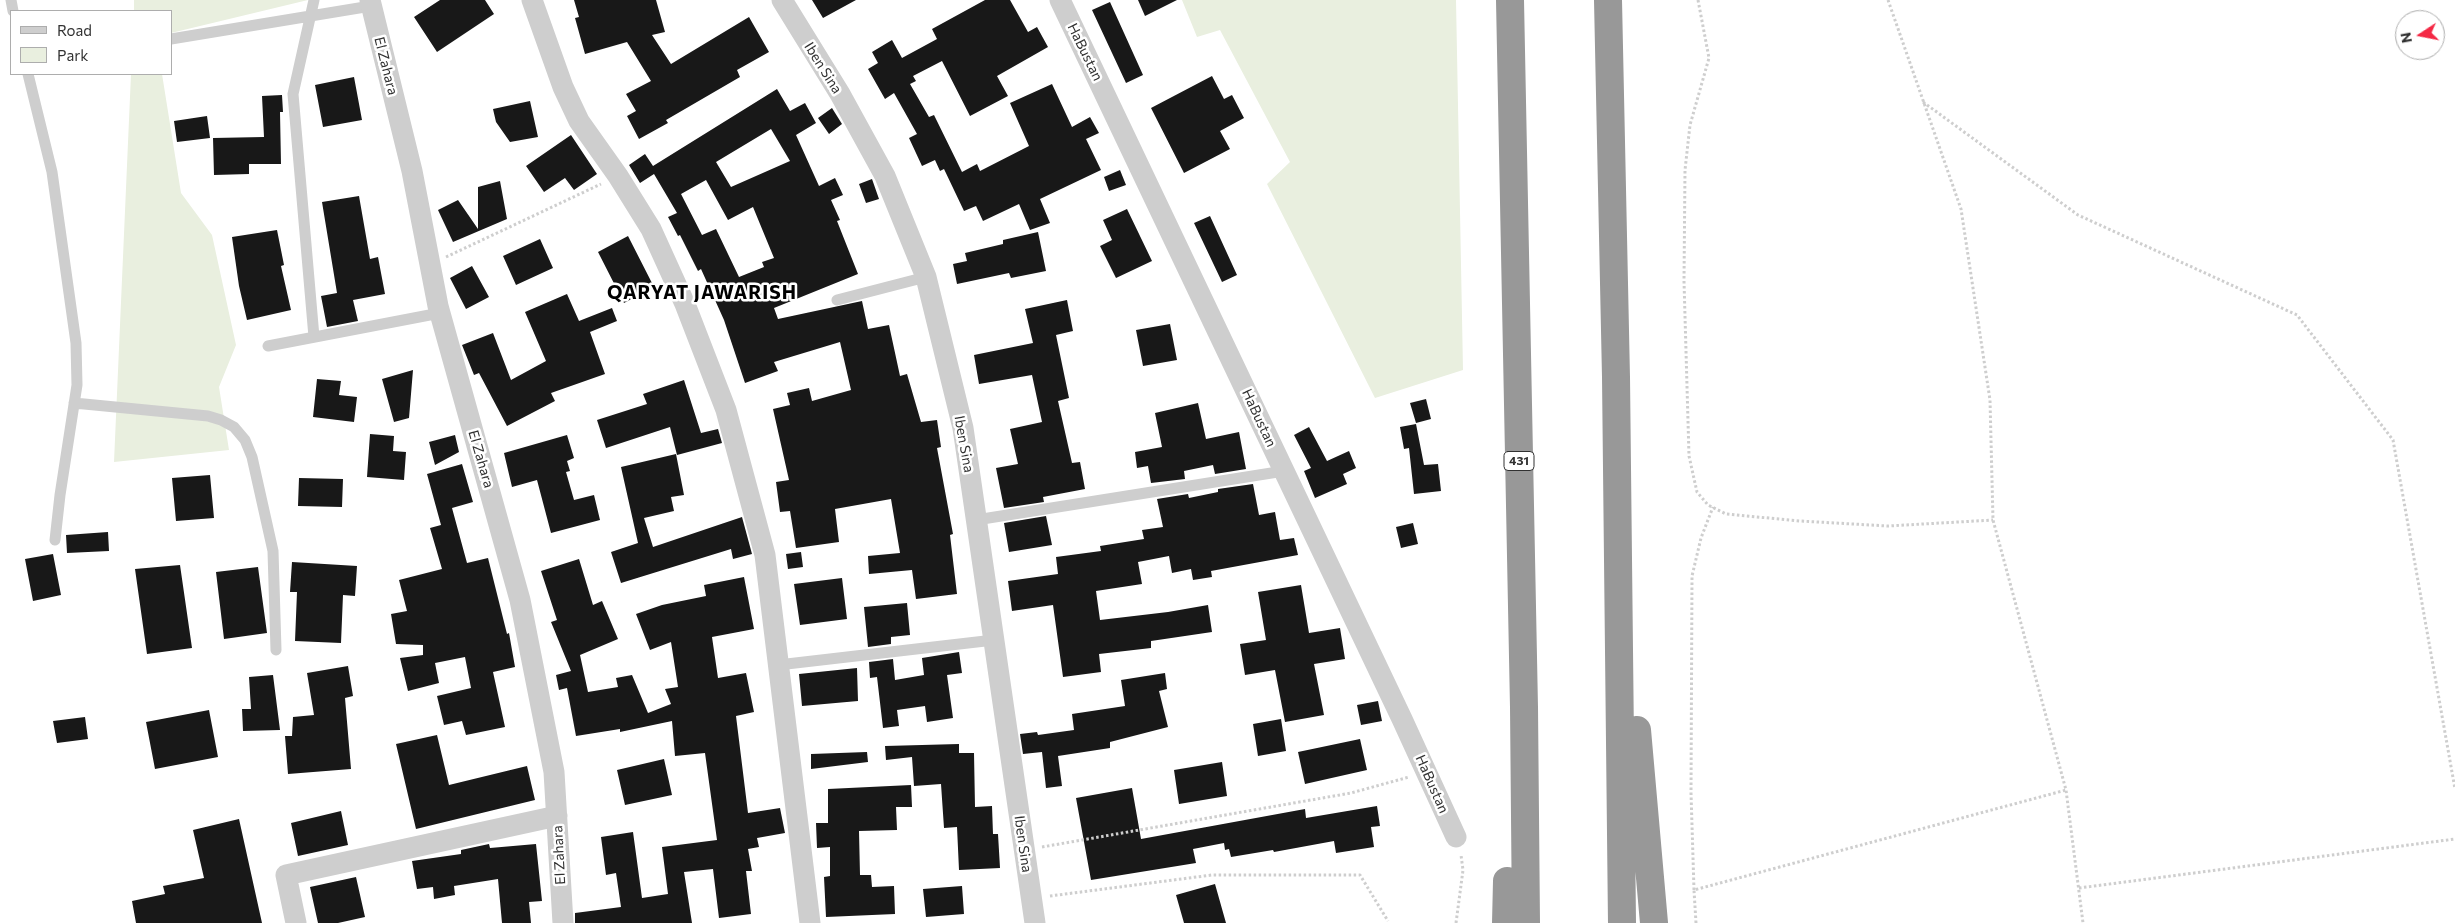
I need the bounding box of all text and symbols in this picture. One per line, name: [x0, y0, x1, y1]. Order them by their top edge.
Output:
legend: [10, 10, 172, 75]
north arrow: [2395, 10, 2445, 60]
street label: HaBustan: [1064, 20, 1106, 84]
text: Road: [57, 21, 92, 39]
text: N: [2396, 31, 2415, 45]
street label: El Zahara: [371, 35, 401, 97]
street label: Iben Sina: [801, 39, 845, 97]
text: Park: [57, 46, 88, 64]
district label: QARYAT JAWARISH: [605, 282, 799, 304]
street label: HaBustan: [1238, 386, 1280, 450]
street label: Iben Sina: [951, 414, 977, 474]
street label: El Zahara: [465, 428, 497, 490]
road number: 431: [1504, 452, 1534, 471]
street label: HaBustan: [1412, 752, 1452, 816]
street label: Iben Sina: [1011, 814, 1035, 874]
street label: El Zahara: [549, 825, 569, 885]

